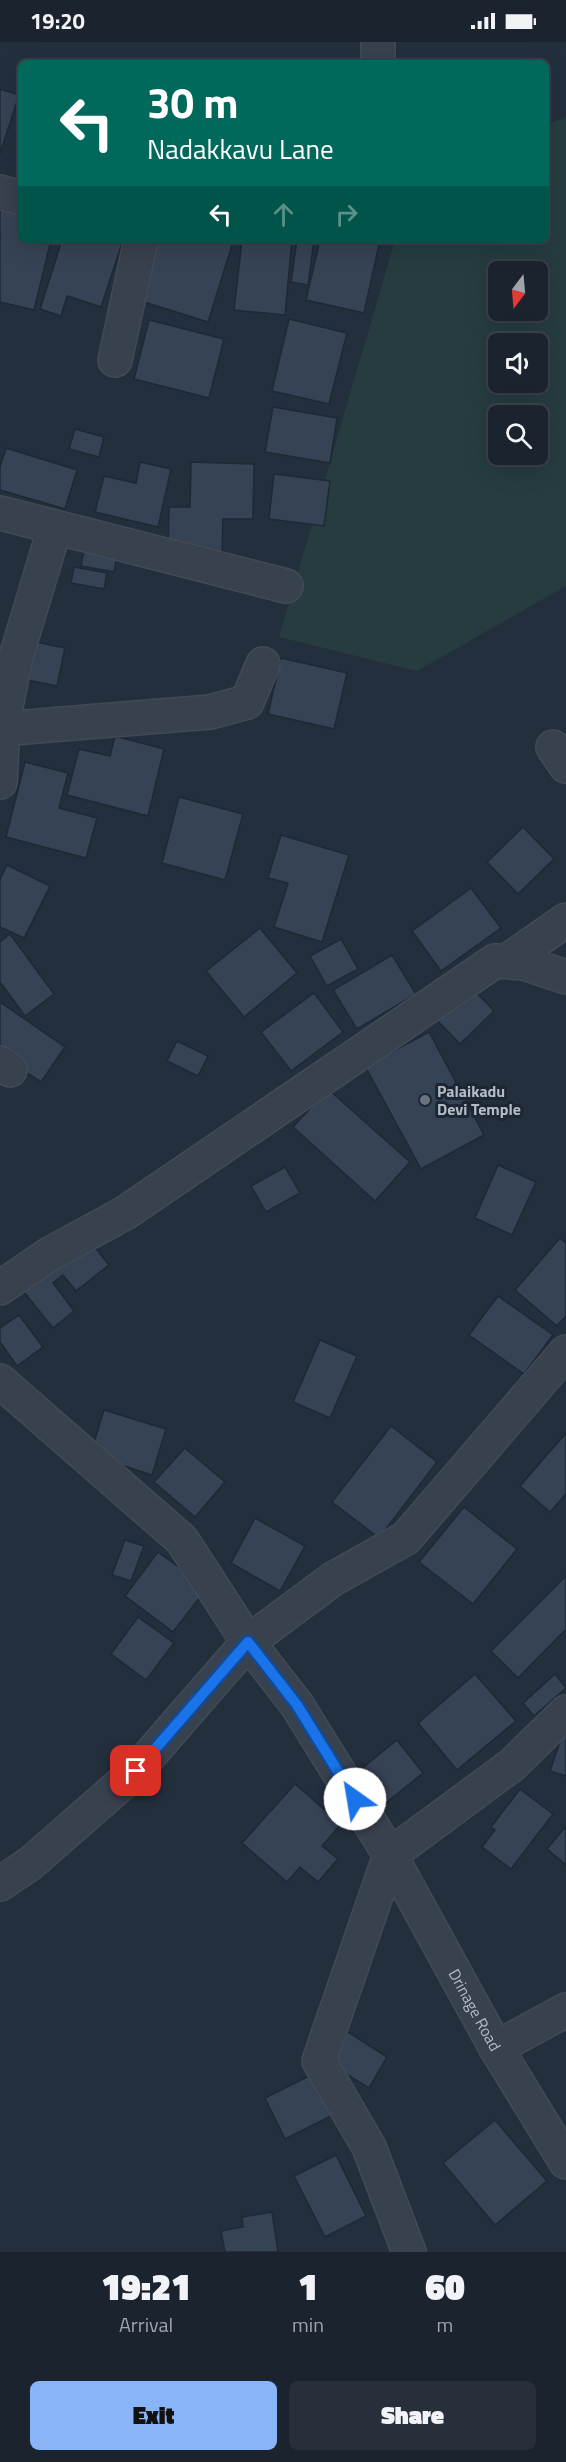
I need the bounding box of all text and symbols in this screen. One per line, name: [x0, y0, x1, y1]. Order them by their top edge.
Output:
text: 19:20: [30, 4, 85, 38]
text: 30 m: [147, 70, 239, 134]
icon: left: [48, 84, 126, 162]
text: Nadakkavu Lane: [147, 128, 334, 169]
icon: left: [204, 198, 237, 231]
icon: ahead: [267, 198, 300, 231]
icon: right: [330, 198, 363, 231]
north arrow: [488, 261, 548, 321]
map controls: [488, 261, 548, 465]
button: sound: [488, 333, 548, 393]
button: search: [488, 405, 548, 465]
place label: Palaikadu Devi Temple: [437, 1079, 521, 1121]
marker: Palaikadu Devi Temple: [418, 1093, 432, 1107]
pin: [110, 1745, 161, 1796]
icon: arrive: [119, 1754, 152, 1787]
position arrow: [323, 1767, 387, 1831]
street label: Drinage Road: [443, 1964, 507, 2055]
text: 19:21: [101, 2259, 191, 2314]
text: 1: [298, 2259, 318, 2314]
text: 60: [425, 2259, 465, 2314]
text: Arrival: [119, 2309, 173, 2340]
text: min: [292, 2309, 324, 2340]
text: m: [437, 2309, 453, 2340]
button: Exit: [30, 2381, 277, 2450]
button: Share: [289, 2381, 536, 2450]

